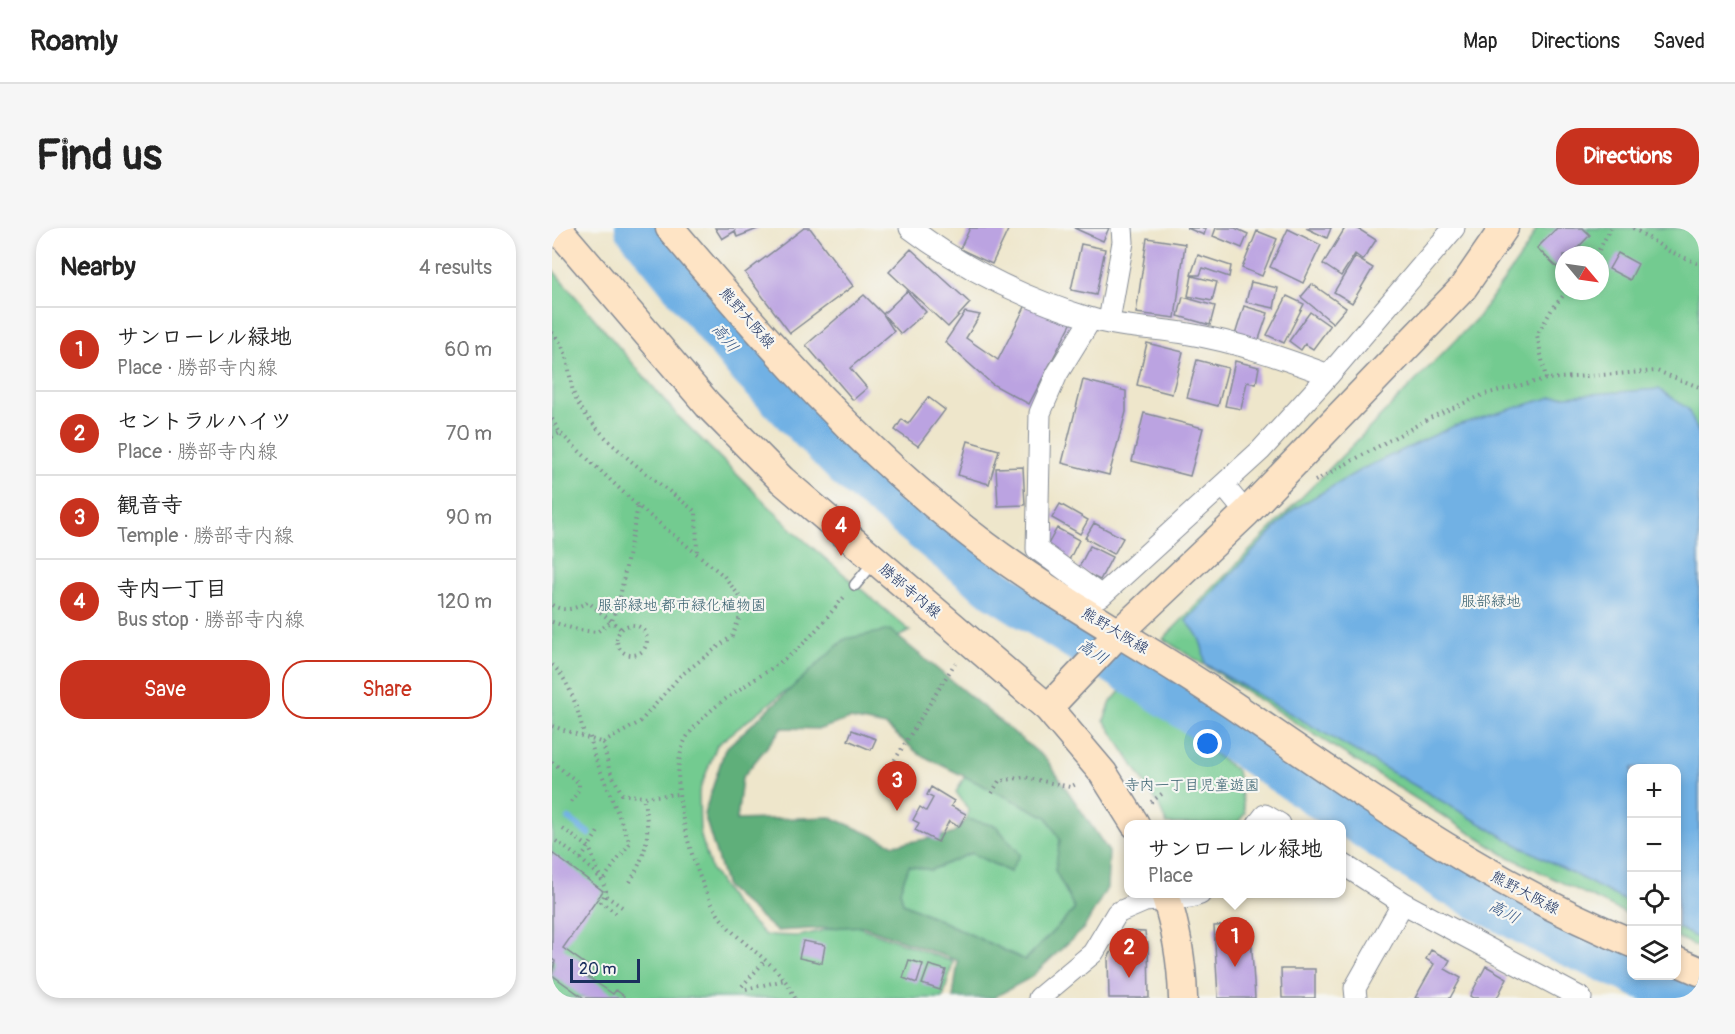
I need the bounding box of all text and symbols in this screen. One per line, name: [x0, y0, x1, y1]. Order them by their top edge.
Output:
text: Roamly: [30, 24, 118, 59]
text: Map: [1463, 28, 1498, 55]
text: Directions: [1531, 28, 1620, 55]
text: Saved: [1653, 28, 1705, 55]
button: Directions: [1556, 128, 1699, 185]
text: Find us: [36, 130, 162, 182]
north arrow: [1555, 246, 1609, 300]
text: Nearby: [60, 251, 136, 283]
text: 4 results: [419, 255, 492, 280]
street label: 熊野大阪線: [715, 283, 779, 353]
water label: 高川: [707, 319, 743, 357]
text: サンローレル緑地: [117, 323, 291, 351]
text: 1: [76, 337, 83, 362]
text: 60 m: [445, 337, 492, 362]
text: Place · 勝部寺内線: [117, 355, 277, 380]
text: セントラルハイツ: [117, 407, 292, 435]
text: 2: [74, 421, 85, 446]
text: 70 m: [446, 421, 492, 446]
text: Place · 勝部寺内線: [117, 439, 277, 464]
text: 観音寺: [117, 491, 183, 519]
text: 3: [74, 505, 85, 530]
text: 90 m: [446, 505, 492, 530]
pin: 4: [822, 506, 860, 556]
text: Temple · 勝部寺内線: [117, 523, 294, 548]
street label: 勝部寺内線: [875, 560, 945, 622]
text: 寺内一丁目: [117, 575, 227, 603]
text: 4: [74, 589, 85, 614]
text: 120 m: [437, 589, 492, 614]
park label: 服部緑地: [1461, 592, 1521, 611]
park label: 服部緑地 都市緑化植物園: [598, 596, 766, 615]
street label: 熊野大阪線: [1078, 604, 1152, 658]
text: Bus stop · 勝部寺内線: [117, 607, 304, 632]
water label: 高川: [1074, 635, 1112, 669]
button: Save: [60, 660, 270, 719]
button: Share: [282, 660, 492, 719]
your location: [1193, 729, 1222, 758]
pin: 3: [878, 762, 916, 811]
map controls: [1627, 764, 1681, 980]
button: +: [1627, 764, 1681, 818]
park label: 寺内一丁目児童遊園: [1124, 776, 1260, 795]
button: −: [1627, 818, 1681, 872]
popup: [1124, 820, 1346, 898]
text: サンローレル緑地: [1148, 835, 1322, 863]
text: Place: [1148, 863, 1193, 888]
street label: 熊野大阪線: [1487, 867, 1563, 919]
button: locate: [1627, 872, 1681, 926]
water label: 高川: [1485, 896, 1523, 928]
pin: 1: [1216, 918, 1254, 967]
button: layers: [1627, 926, 1681, 980]
pin: 2: [1110, 928, 1148, 978]
scale bar: [570, 956, 640, 984]
text: 20 m: [579, 959, 617, 979]

